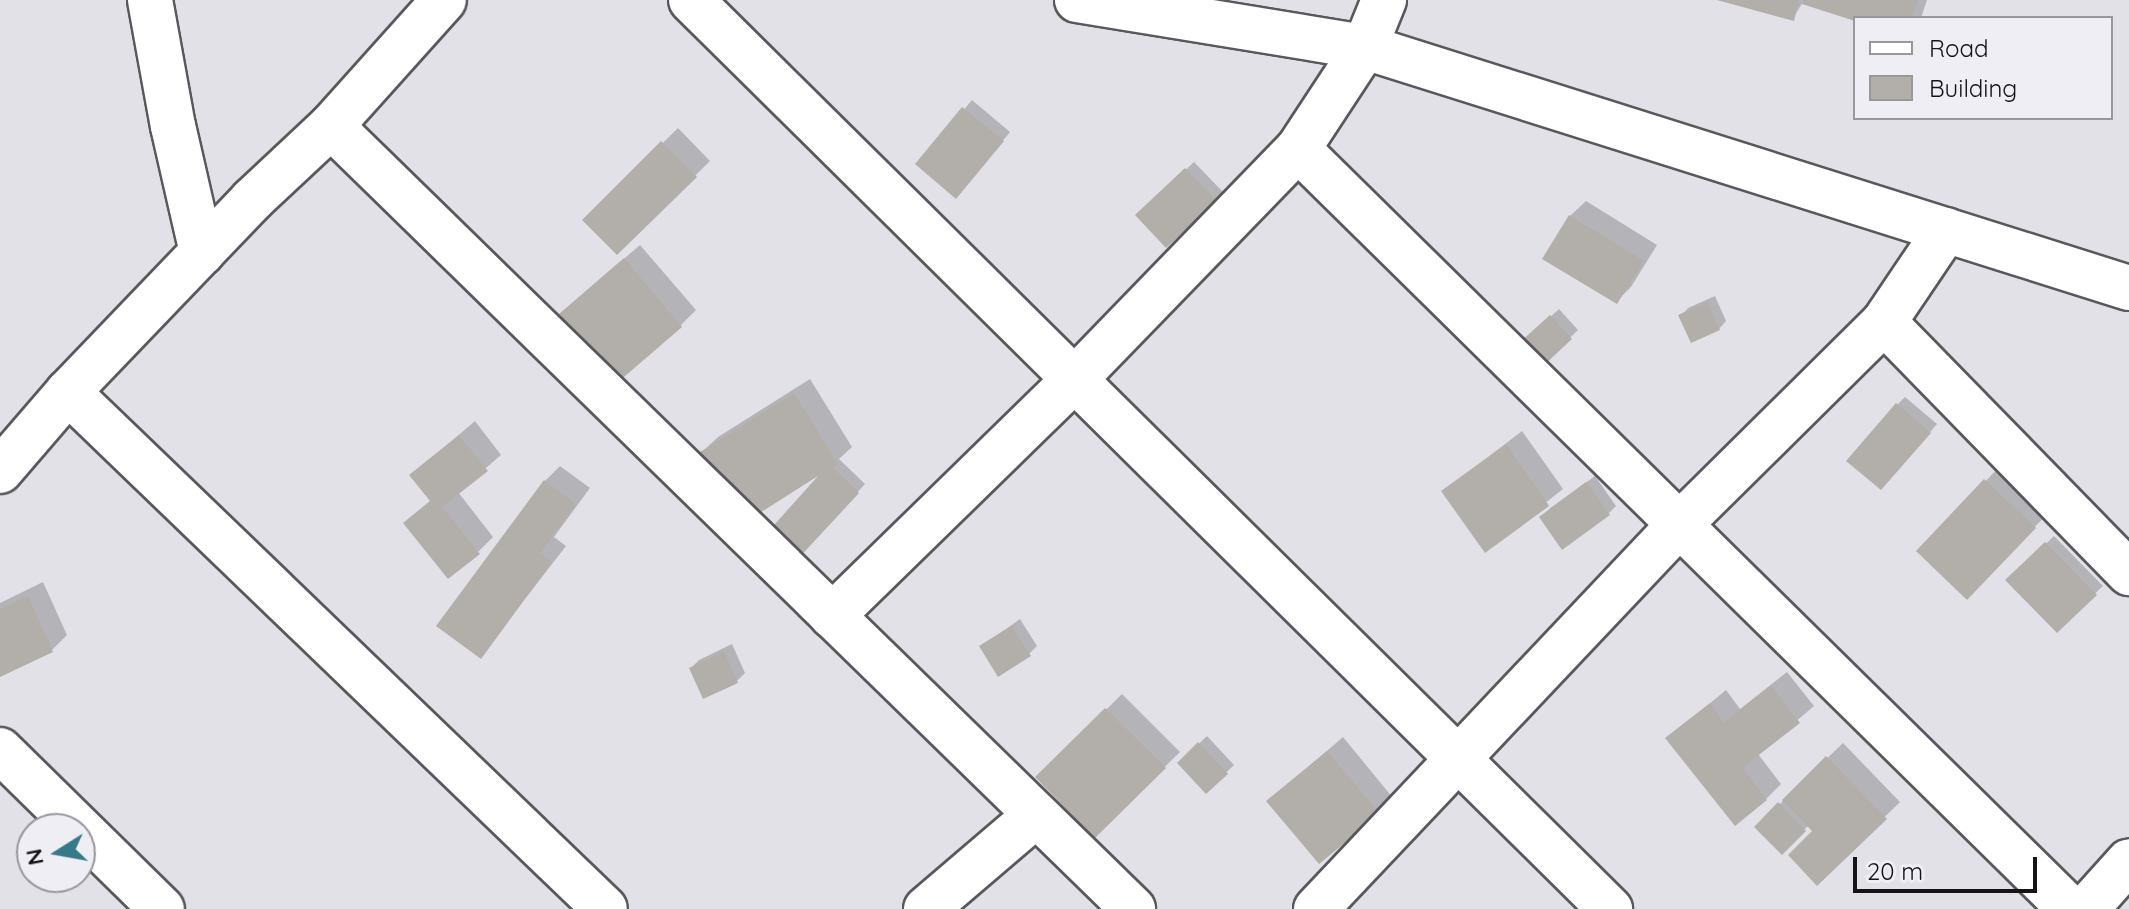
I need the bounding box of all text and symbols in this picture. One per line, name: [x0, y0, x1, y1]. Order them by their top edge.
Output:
legend: [1853, 16, 2113, 120]
text: Road: [1929, 33, 1989, 63]
text: Building: [1929, 73, 2017, 103]
north arrow: [16, 813, 96, 893]
scale bar: [1857, 841, 2041, 891]
text: N: [19, 847, 50, 868]
text: 20 m: [1867, 856, 1923, 886]

